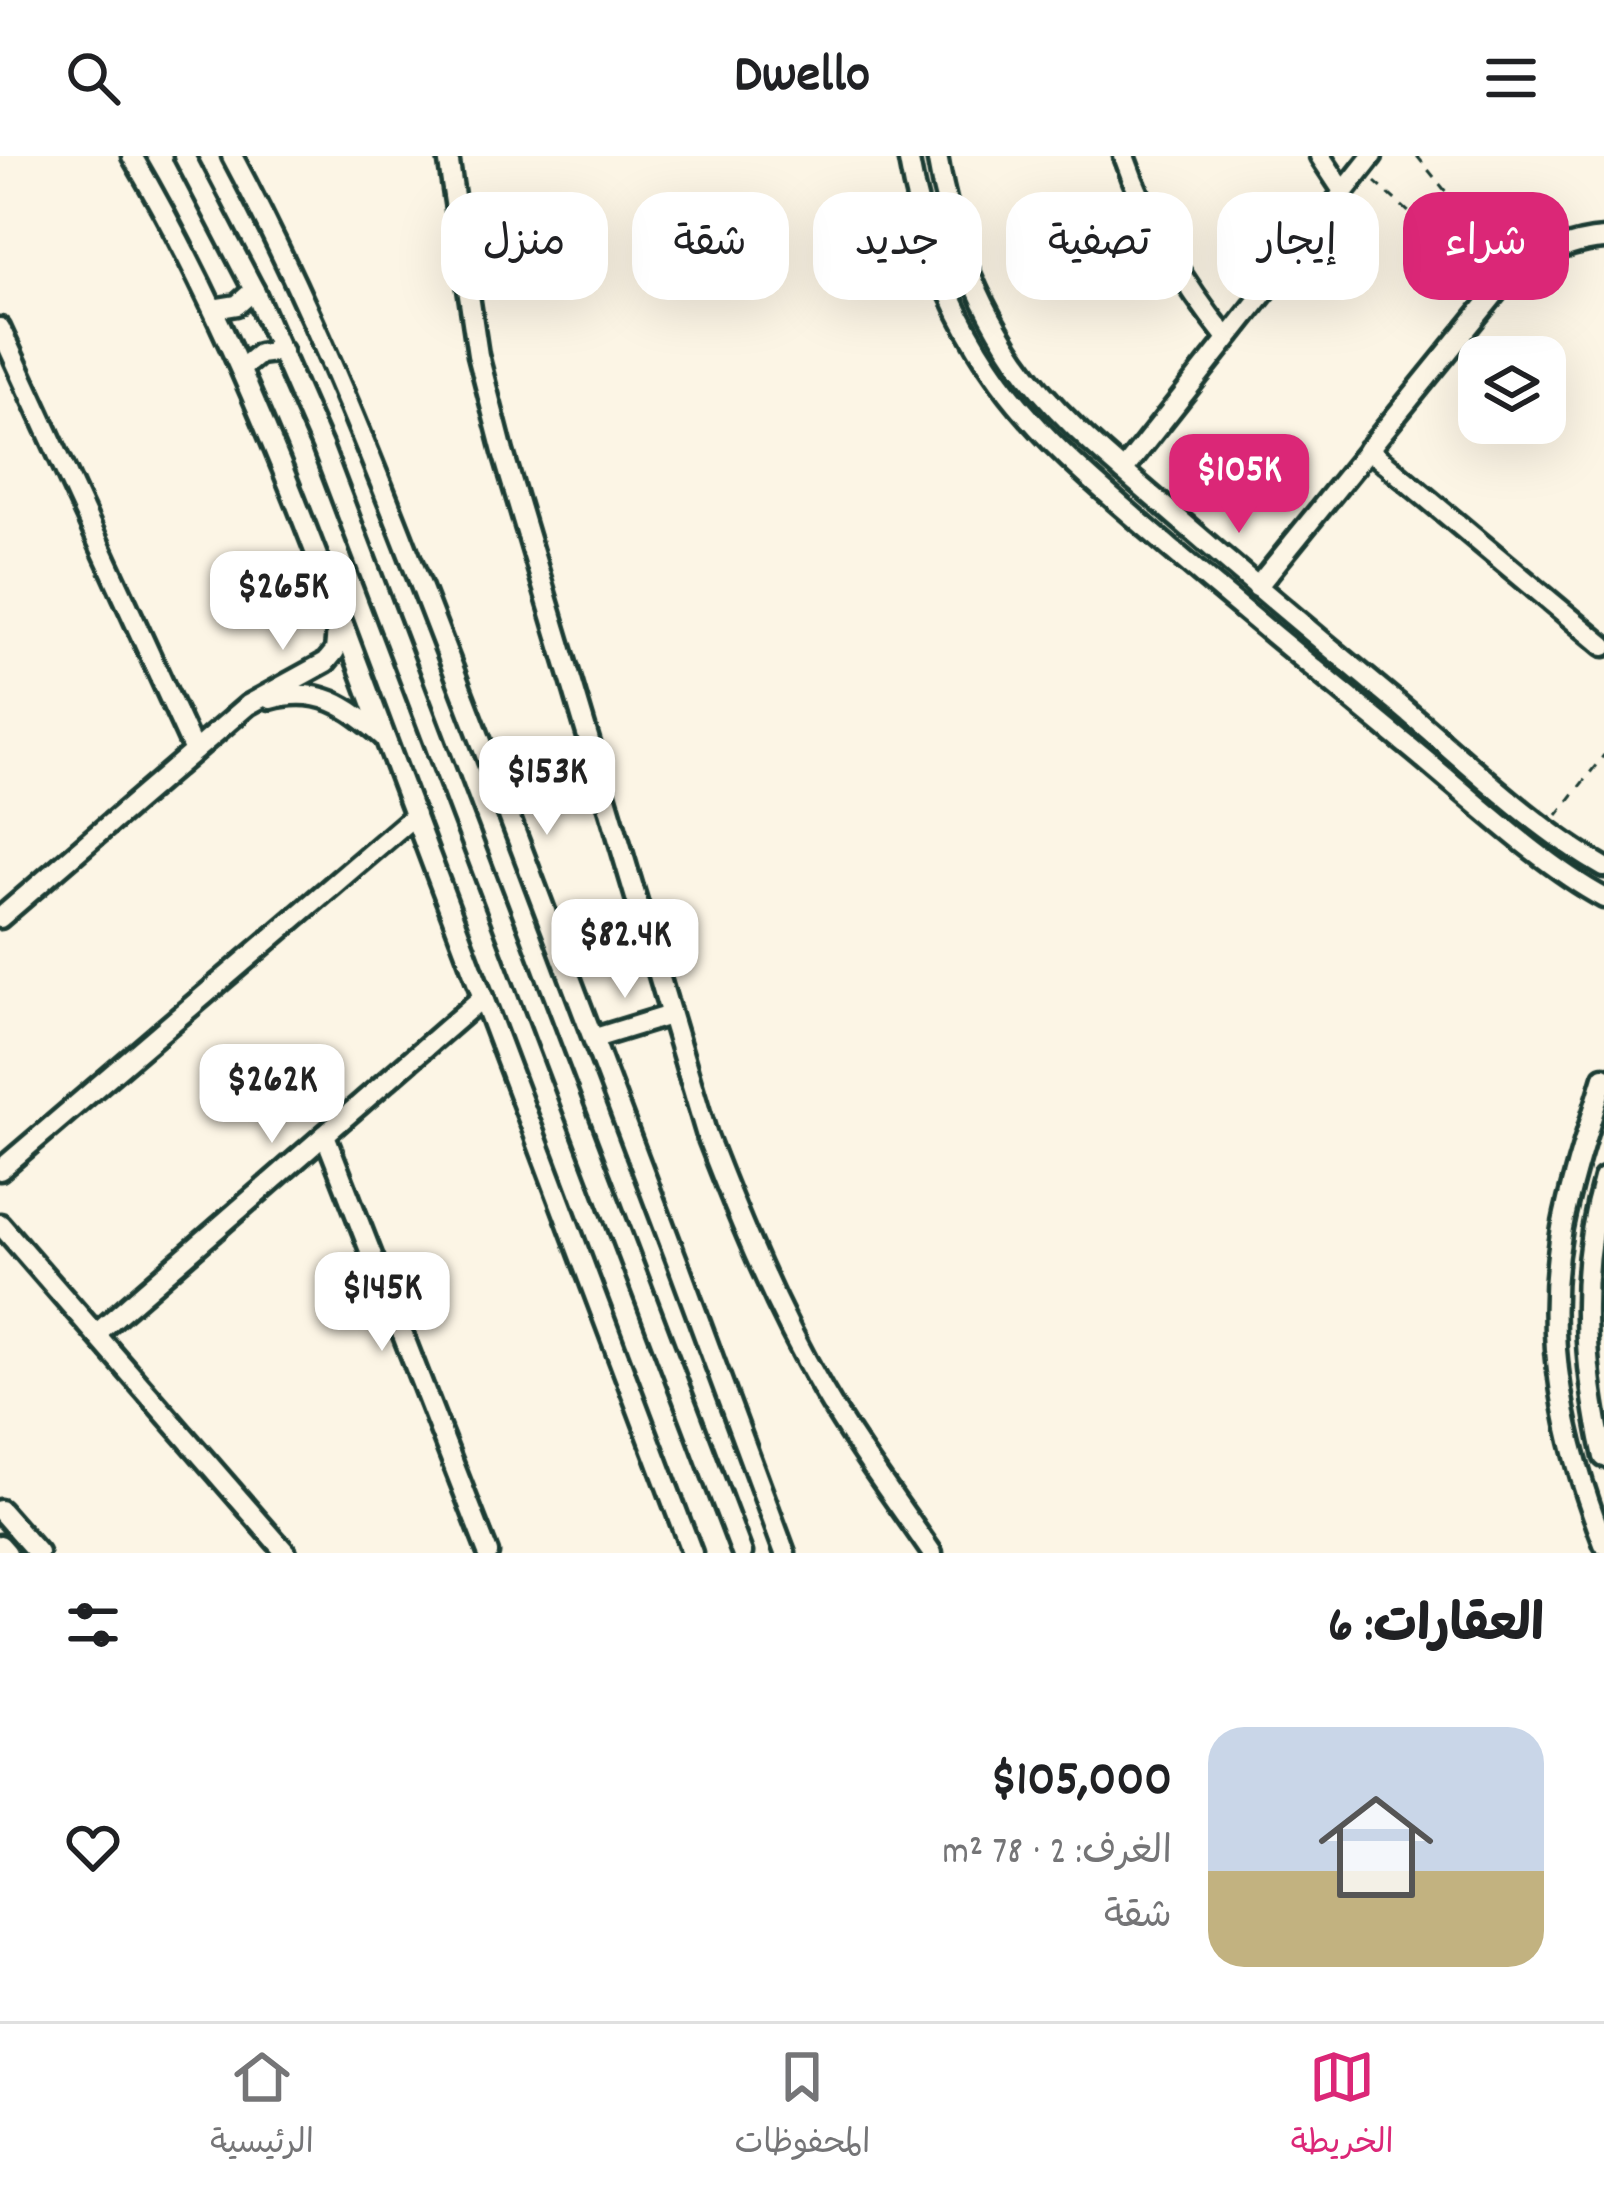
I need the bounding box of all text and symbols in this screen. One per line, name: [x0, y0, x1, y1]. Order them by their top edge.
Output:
text: Dwello: [734, 40, 870, 117]
icon: search: [60, 45, 126, 111]
icon: menu: [1478, 45, 1544, 111]
chip: منزل: [441, 192, 608, 300]
chip: شقة: [632, 192, 789, 300]
chip: جديد: [813, 192, 982, 300]
chip: تصفية: [1006, 192, 1193, 300]
chip: إيجار: [1217, 192, 1379, 300]
chip: شراء: [1403, 192, 1569, 300]
map controls: [1458, 336, 1566, 444]
button: layers: [1458, 336, 1566, 444]
pin: $105K: [1155, 434, 1323, 536]
text: $105K: [1196, 445, 1282, 500]
pin: $265K: [199, 551, 367, 653]
text: $265K: [237, 562, 329, 617]
pin: $153K: [463, 736, 631, 838]
text: $153K: [506, 747, 588, 802]
pin: $82.4K: [527, 899, 723, 1001]
text: $82.4K: [578, 910, 672, 965]
pin: $262K: [188, 1044, 356, 1146]
text: $262K: [227, 1055, 318, 1110]
pin: $145K: [298, 1252, 466, 1354]
text: $145K: [342, 1263, 422, 1318]
icon: filters: [60, 1592, 126, 1658]
text: العقارات: 6: [1328, 1593, 1544, 1665]
text: $105,000: [990, 1747, 1172, 1819]
icon: home: [1304, 1775, 1448, 1919]
icon: heart: [60, 1814, 126, 1880]
text: الغرف: 2 · 78 m²: [942, 1827, 1172, 1882]
text: شقة: [1104, 1891, 1172, 1946]
tab: الرئيسية: [210, 2044, 314, 2170]
tab: المحفوظات: [734, 2044, 870, 2170]
tab: الخريطة: [1291, 2044, 1394, 2170]

